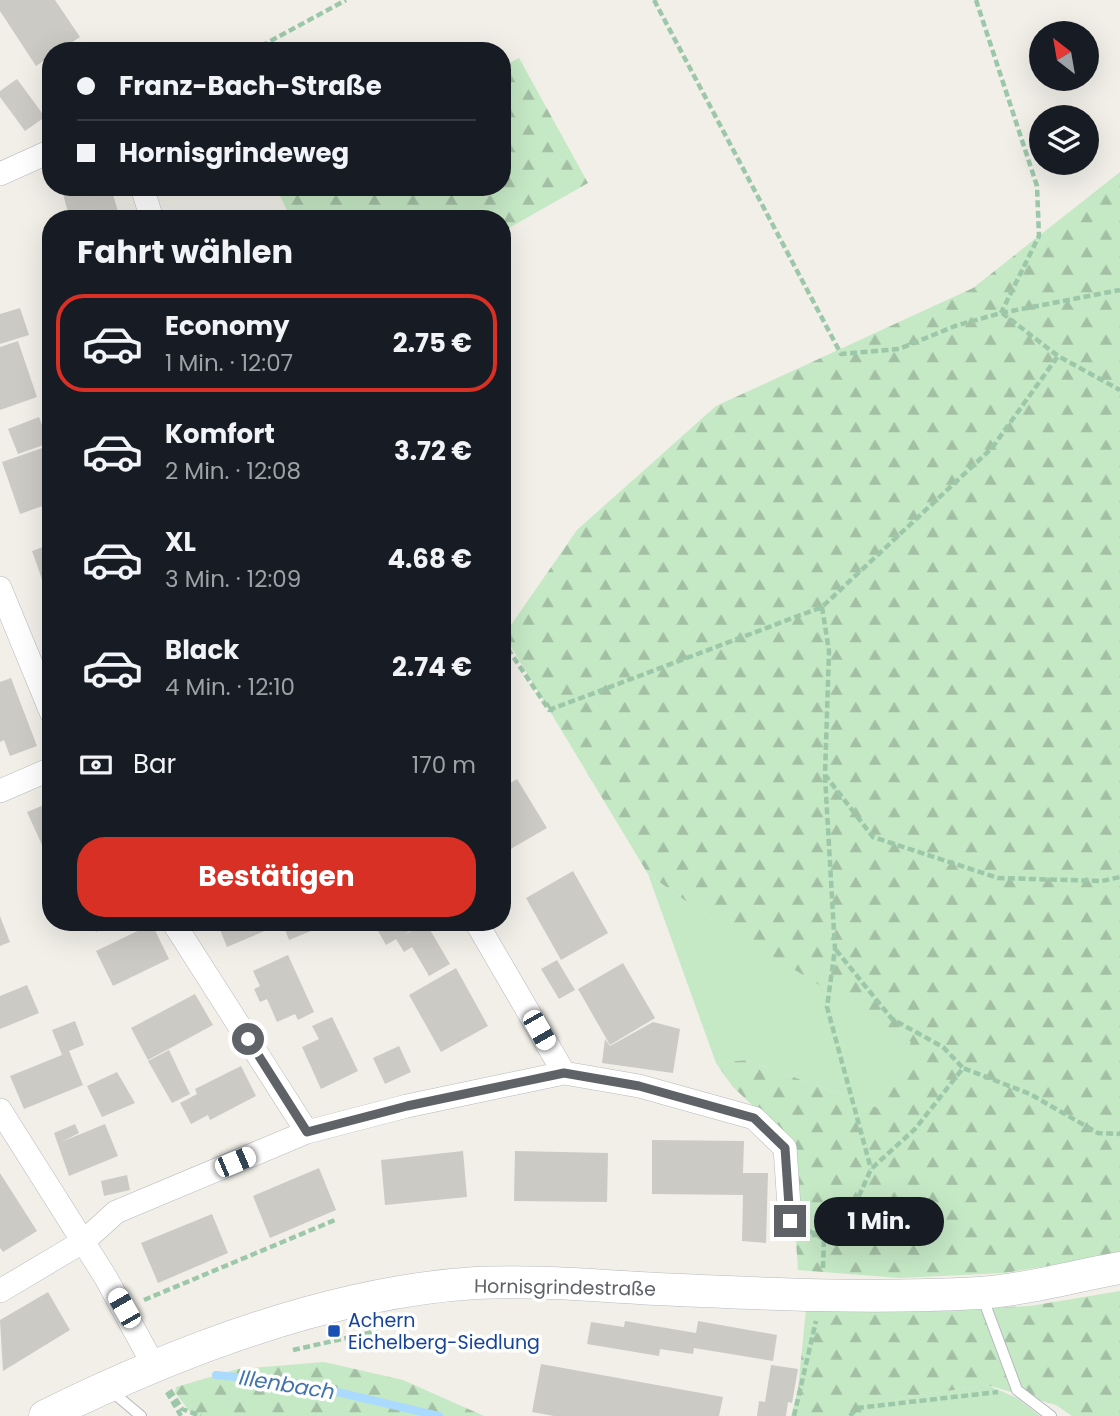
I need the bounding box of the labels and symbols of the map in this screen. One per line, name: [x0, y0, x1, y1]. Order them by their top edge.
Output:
north arrow: [1029, 21, 1099, 91]
car: [520, 1007, 559, 1053]
route start: [232, 1023, 264, 1055]
car: [212, 1144, 259, 1180]
callout: 1 Min.: [814, 1196, 944, 1246]
route end: [774, 1205, 806, 1237]
street label: Hornisgrindestraße: [474, 1272, 656, 1303]
car: [105, 1285, 144, 1331]
place label: Achern Eichelberg-Siedlung: [348, 1307, 540, 1356]
marker: Achern Eichelberg-Siedlung: [326, 1323, 342, 1339]
water label: Illenbach: [237, 1363, 337, 1406]

